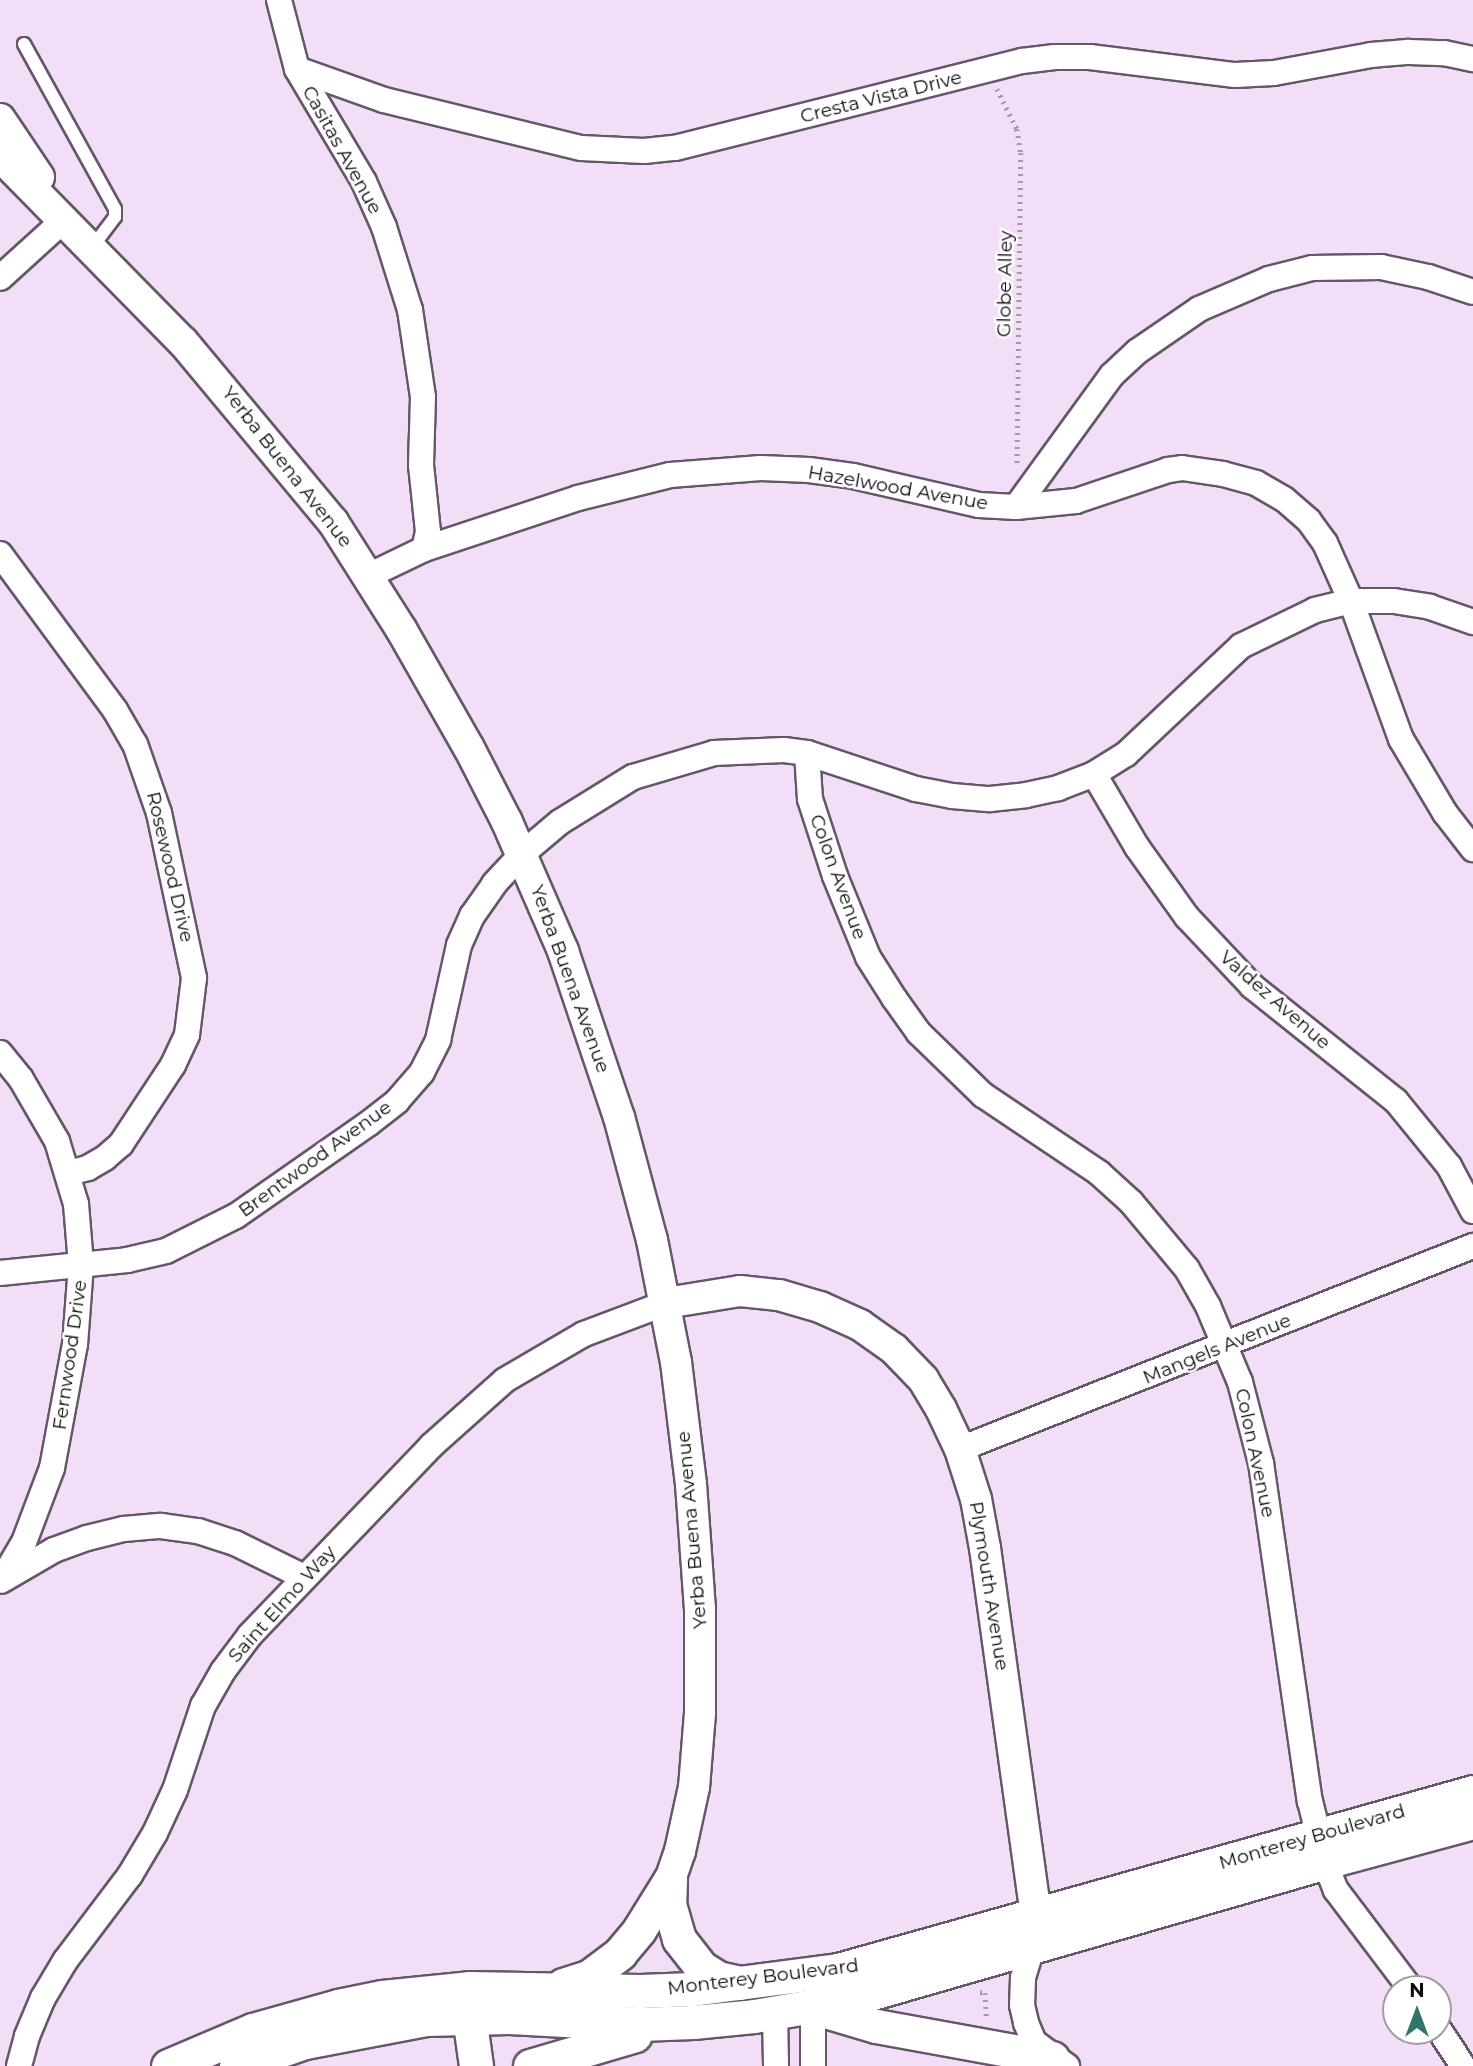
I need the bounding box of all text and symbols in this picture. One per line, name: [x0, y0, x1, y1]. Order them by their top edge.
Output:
street label: Cresta Vista Drive: [798, 66, 964, 128]
street label: Casitas Avenue: [297, 82, 387, 218]
street label: Globe Alley: [993, 231, 1017, 337]
street label: Yerba Buena Avenue: [217, 382, 357, 552]
street label: Hazelwood Avenue: [806, 461, 990, 515]
street label: Rosewood Drive: [142, 789, 198, 945]
street label: Colon Avenue: [805, 811, 871, 943]
street label: Yerba Buena Avenue: [525, 882, 615, 1076]
street label: Valdez Avenue: [1215, 946, 1335, 1054]
street label: Brentwood Avenue: [234, 1096, 396, 1222]
street label: Fernwood Drive: [48, 1279, 92, 1431]
street label: Mangels Avenue: [1140, 1309, 1294, 1389]
street label: Colon Avenue: [1230, 1386, 1280, 1520]
street label: Yerba Buena Avenue: [672, 1430, 712, 1630]
street label: Plymouth Avenue: [964, 1500, 1014, 1672]
street label: Saint Elmo Way: [223, 1541, 341, 1667]
street label: Monterey Boulevard: [1216, 1800, 1408, 1874]
street label: Monterey Boulevard: [666, 1954, 860, 2000]
north arrow: [1382, 1975, 1452, 2045]
text: N: [1409, 1979, 1425, 2002]

